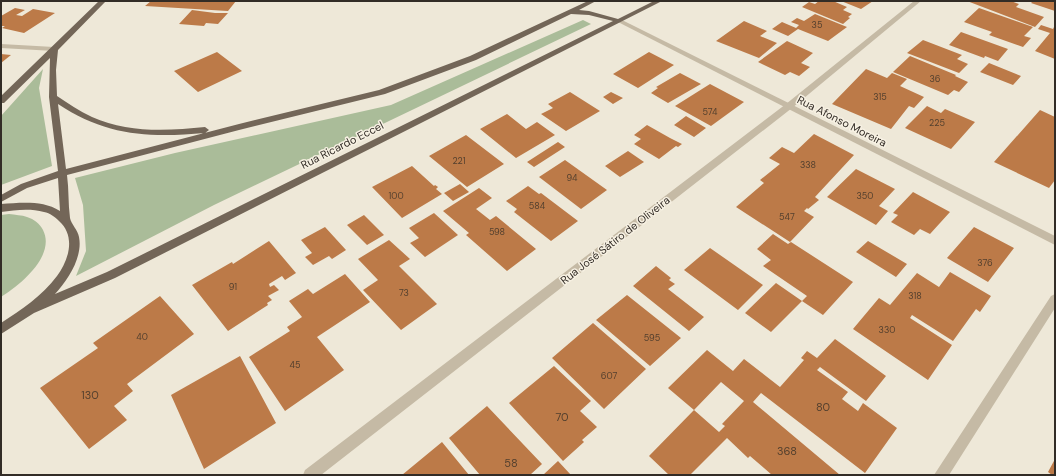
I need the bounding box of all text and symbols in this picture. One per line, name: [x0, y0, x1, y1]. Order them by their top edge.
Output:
house number: 35: [812, 19, 822, 31]
house number: 36: [930, 73, 941, 85]
house number: 315: [873, 91, 887, 103]
street label: Rua Afonso Moreira: [795, 92, 889, 150]
house number: 574: [702, 106, 718, 118]
house number: 225: [929, 117, 945, 129]
street label: Rua Ricardo Eccel: [298, 118, 386, 172]
house number: 221: [452, 155, 466, 167]
house number: 338: [800, 159, 816, 171]
house number: 94: [566, 172, 578, 184]
house number: 100: [388, 190, 404, 202]
house number: 350: [857, 190, 873, 202]
street label: Rua José Sátiro de Oliveira: [557, 193, 673, 287]
house number: 584: [529, 200, 546, 212]
house number: 547: [779, 211, 795, 223]
house number: 598: [489, 226, 505, 238]
house number: 376: [977, 257, 993, 269]
house number: 91: [229, 281, 237, 293]
house number: 73: [399, 287, 409, 299]
house number: 318: [908, 290, 922, 302]
house number: 330: [879, 324, 895, 336]
house number: 40: [136, 331, 148, 343]
house number: 595: [644, 332, 660, 344]
house number: 45: [290, 359, 300, 371]
house number: 607: [601, 370, 617, 382]
house number: 130: [81, 388, 99, 402]
house number: 80: [816, 400, 830, 414]
house number: 70: [555, 410, 569, 424]
house number: 368: [777, 444, 797, 458]
house number: 58: [504, 456, 518, 470]

